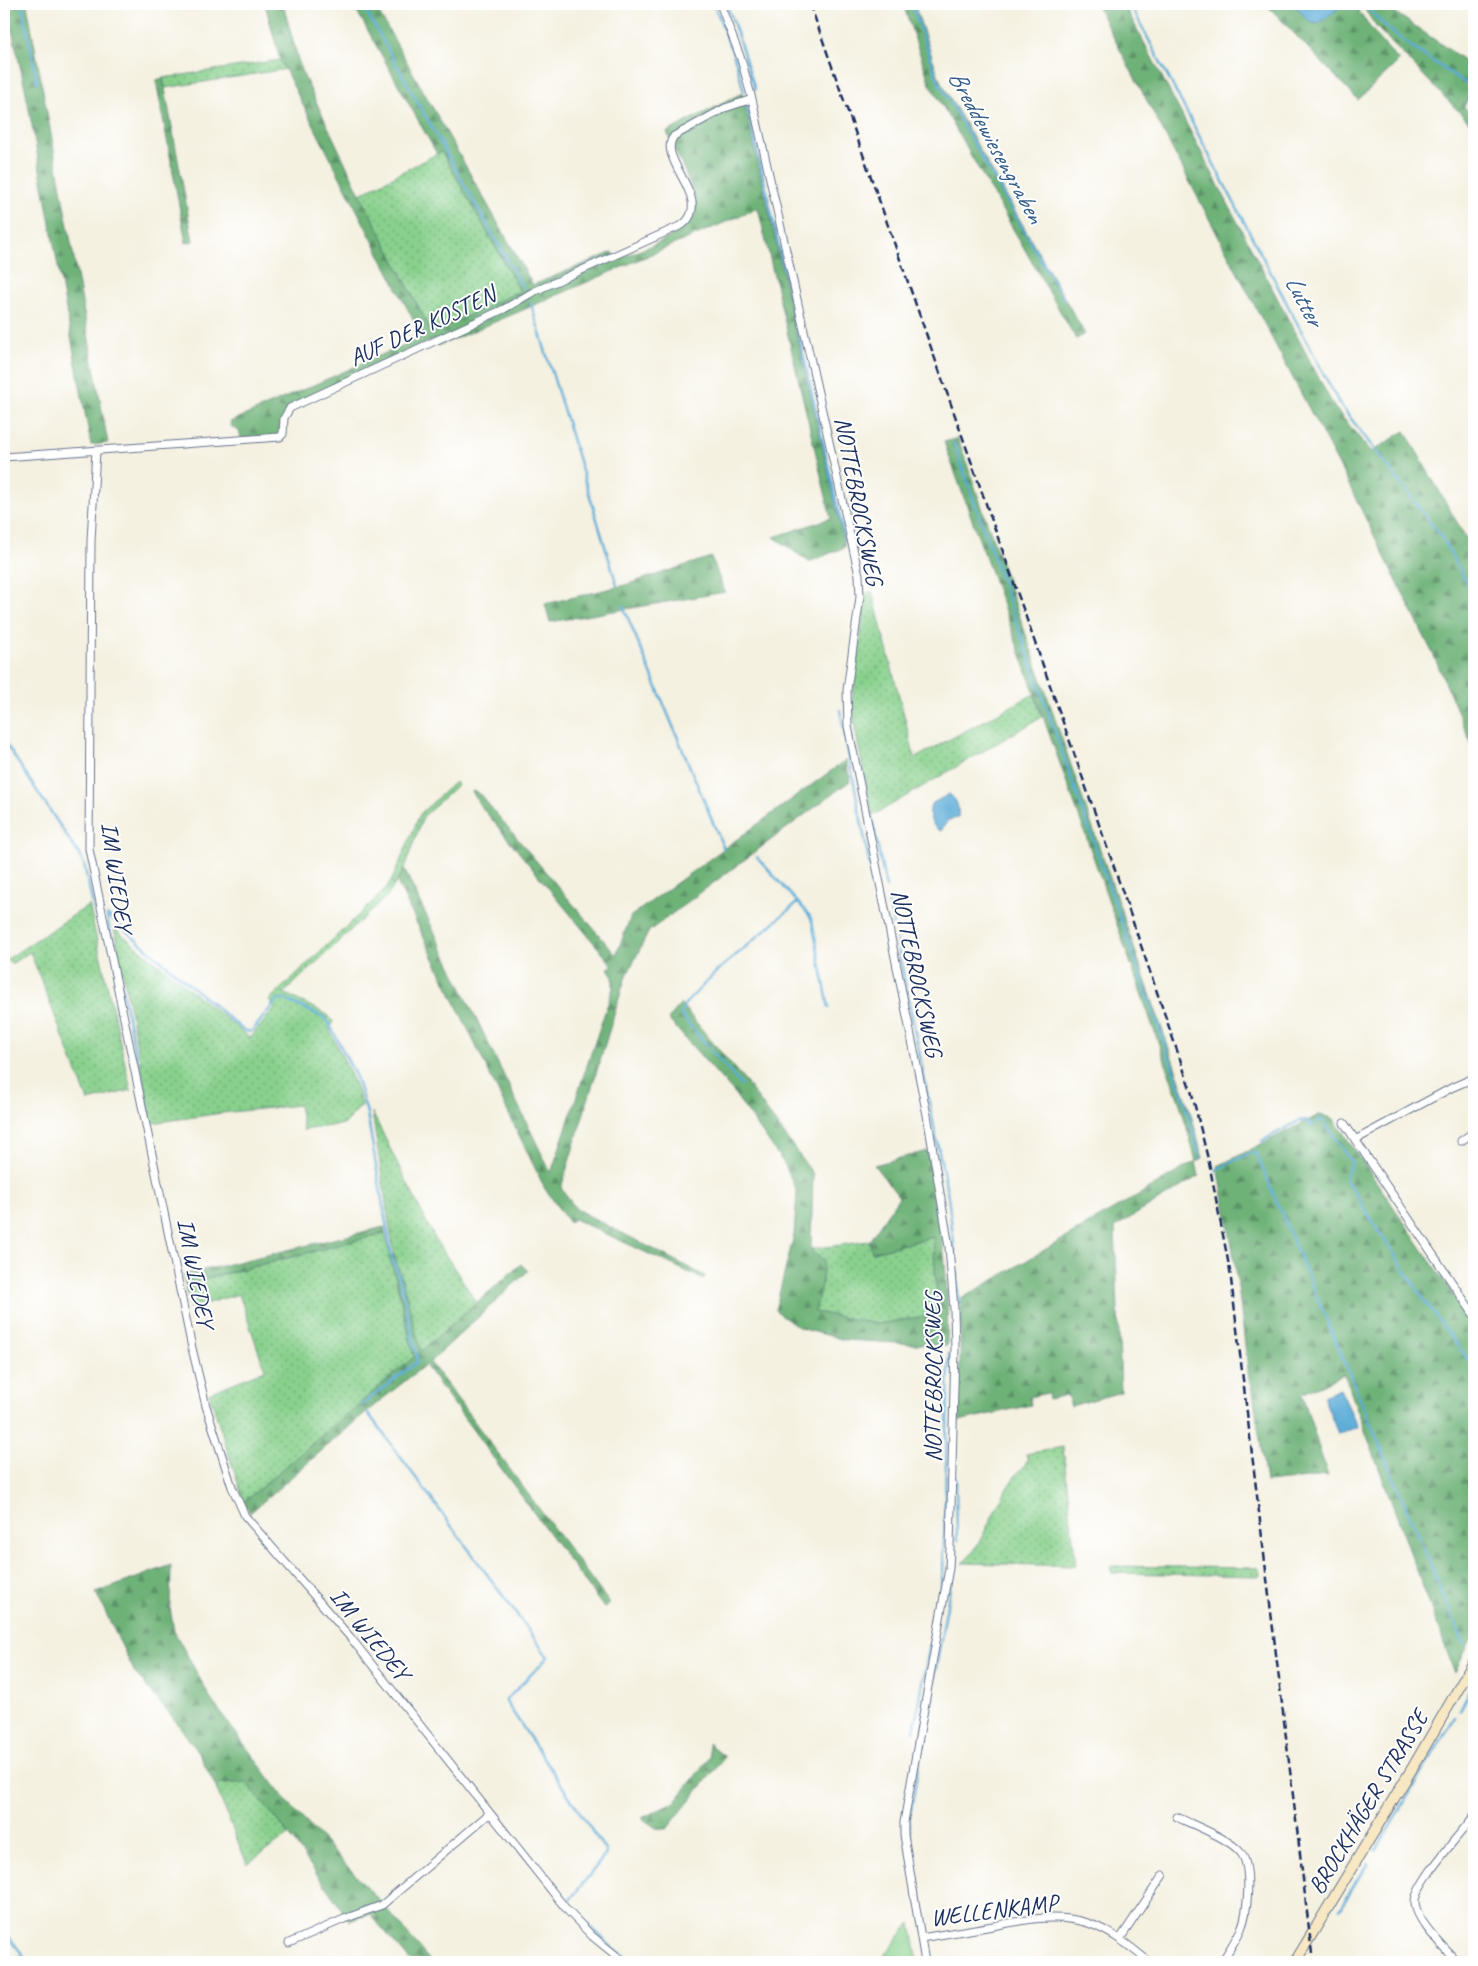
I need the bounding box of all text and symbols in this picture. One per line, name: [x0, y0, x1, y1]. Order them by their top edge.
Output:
water label: Breddewiesengraben: [941, 64, 1052, 230]
water label: Lutter: [1278, 270, 1332, 335]
street label: AUF DER KOSTEN: [344, 278, 503, 373]
street label: NOTTEBROCKSWEG: [828, 414, 890, 590]
street label: IM WIEDEY: [94, 820, 140, 939]
street label: NOTTEBROCKSWEG: [885, 886, 950, 1062]
street label: IM WIEDEY: [171, 1216, 222, 1335]
street label: NOTTEBROCKSWEG: [918, 1289, 948, 1462]
street label: IM WIEDEY: [324, 1582, 419, 1690]
street label: BROCKHÄGER STRASSE: [1301, 1702, 1436, 1899]
street label: WELLENKAMP: [929, 1887, 1063, 1933]

